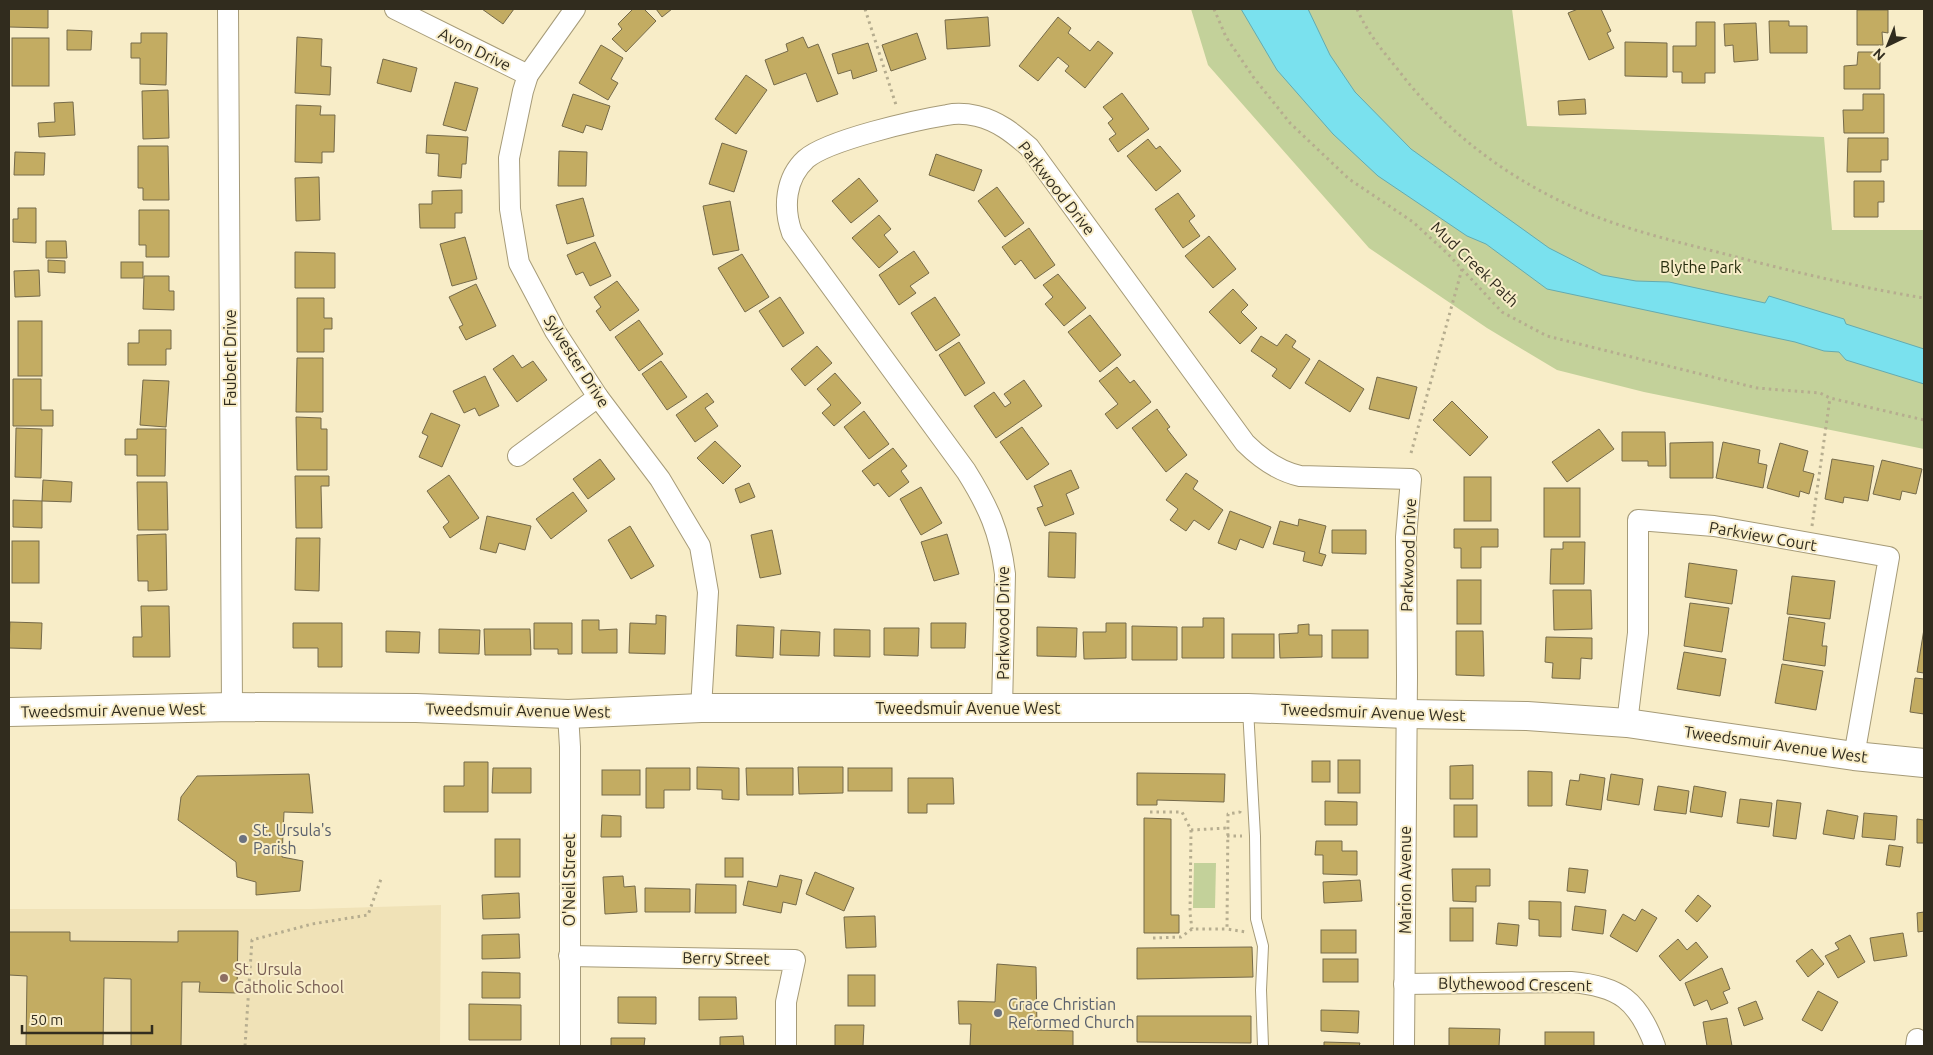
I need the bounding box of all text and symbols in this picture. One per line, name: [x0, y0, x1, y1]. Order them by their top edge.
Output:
north arrow: [1863, 20, 1913, 70]
street label: Avon Drive: [436, 24, 514, 74]
text: N: [1870, 45, 1888, 64]
street label: Parkwood Drive: [1015, 138, 1099, 238]
street label: Mud Creek Path: [1428, 218, 1522, 310]
park label: Blythe Park: [1660, 258, 1742, 276]
street label: Faubert Drive: [221, 309, 239, 407]
street label: Sylvester Drive: [541, 312, 613, 410]
street label: Parkwood Drive: [1397, 498, 1419, 612]
street label: Parkview Court: [1708, 518, 1819, 554]
street label: Parkwood Drive: [994, 566, 1012, 680]
street label: Tweedsmuir Avenue West: [20, 699, 206, 721]
street label: Tweedsmuir Avenue West: [425, 699, 611, 721]
street label: Tweedsmuir Avenue West: [876, 699, 1061, 717]
street label: Tweedsmuir Avenue West: [1280, 700, 1466, 724]
street label: Tweedsmuir Avenue West: [1683, 722, 1870, 766]
place label: St. Ursula's Parish: [253, 821, 332, 857]
street label: Marion Avenue: [1396, 826, 1414, 934]
marker: St. Ursula's Parish: [237, 833, 249, 845]
street label: O'Neil Street: [560, 833, 578, 926]
street label: Berry Street: [682, 948, 771, 968]
place label: St. Ursula Catholic School: [234, 960, 344, 996]
marker: St. Ursula Catholic School: [218, 972, 230, 984]
street label: Blythewood Crescent: [1438, 974, 1593, 994]
place label: Grace Christian Reformed Church: [1008, 995, 1135, 1031]
scale bar: [22, 1002, 152, 1034]
marker: Grace Christian Reformed Church: [992, 1007, 1004, 1019]
text: 50 m: [30, 1011, 63, 1028]

